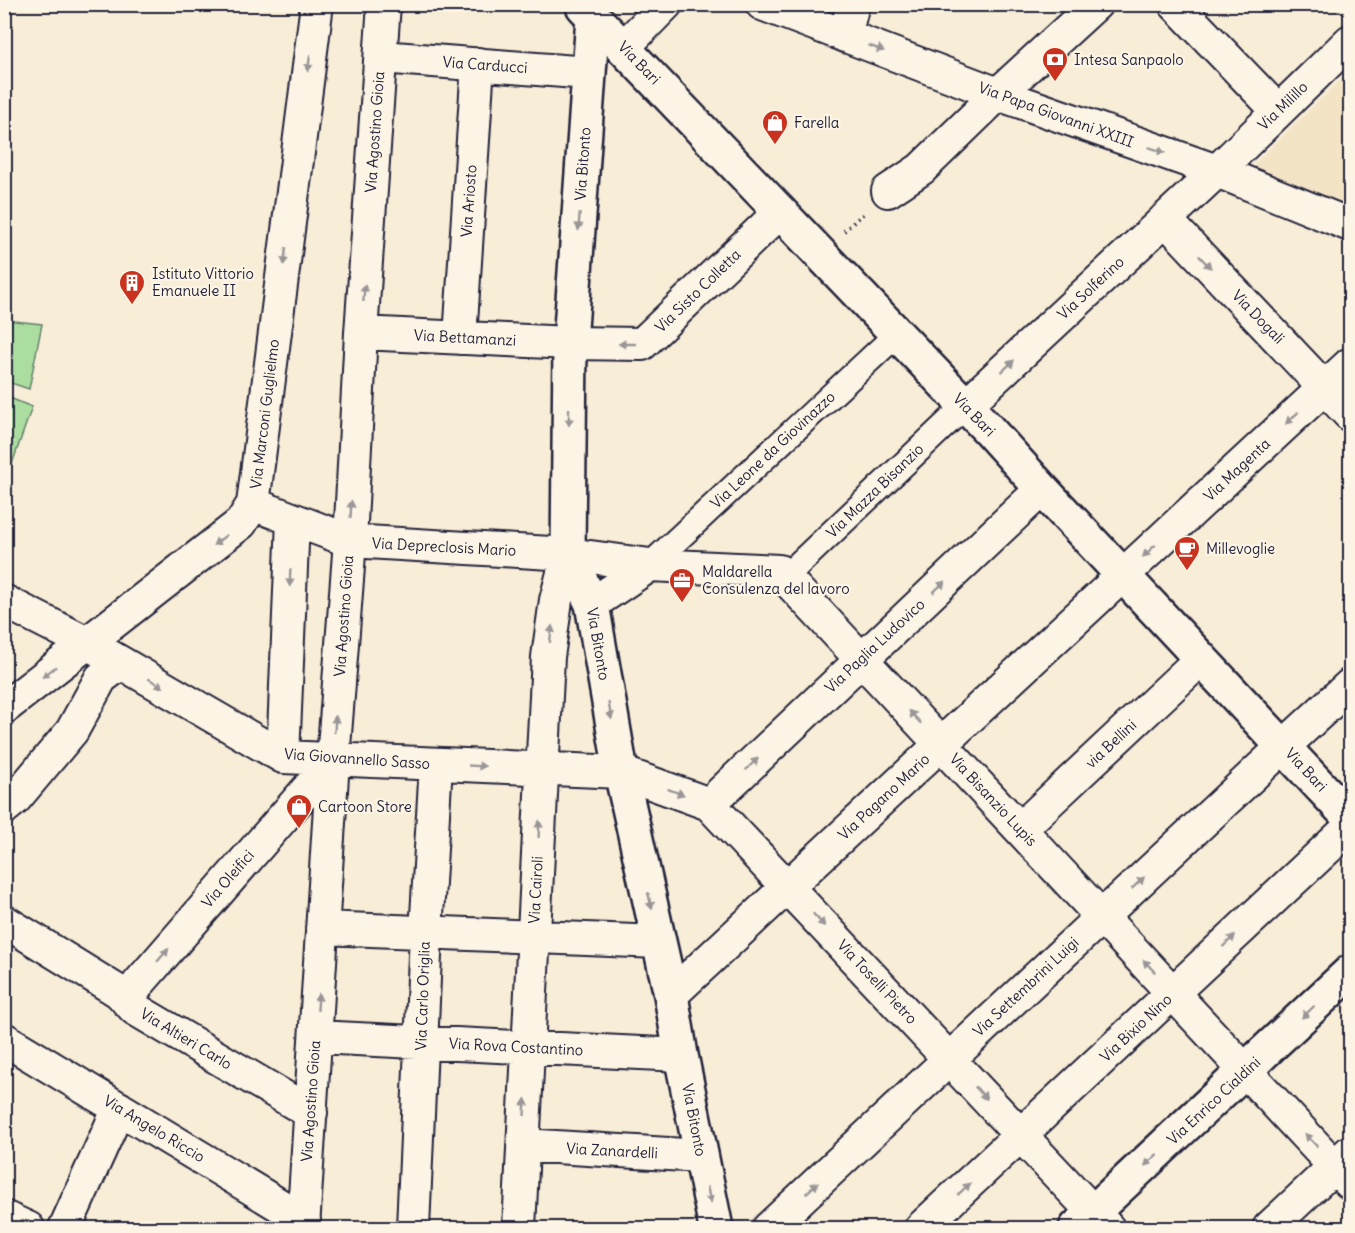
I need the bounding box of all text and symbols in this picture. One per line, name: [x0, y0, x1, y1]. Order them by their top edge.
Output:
street label: Via Bari: [614, 37, 665, 88]
one-way arrow: [867, 43, 885, 53]
bank icon: Intesa Sanpaolo: [1040, 45, 1070, 83]
place label: Intesa Sanpaolo: [1074, 50, 1184, 69]
street label: Via Carducci: [442, 52, 528, 77]
one-way arrow: [305, 53, 314, 72]
street label: Via Agostino Gioia: [361, 70, 388, 193]
street label: Via Milillo: [1254, 77, 1312, 134]
street label: Via Papa Giovanni XXIII: [976, 78, 1136, 151]
shop icon: Farella: [760, 108, 790, 146]
place label: Farella: [794, 113, 840, 132]
street label: Via Bitonto: [570, 127, 595, 201]
one-way arrow: [1149, 146, 1167, 156]
street label: Via Ariosto: [456, 164, 481, 238]
one-way arrow: [574, 212, 583, 231]
street label: Via Sisto Colletta: [651, 245, 745, 336]
one-way arrow: [280, 247, 290, 266]
street label: Via Solferino: [1053, 252, 1128, 323]
one-way arrow: [1198, 254, 1212, 269]
place label: Istituto Vittorio Emanuele II: [152, 264, 254, 300]
building icon: Istituto Vittorio Emanuele II: [117, 268, 147, 306]
one-way arrow: [359, 283, 369, 302]
street label: Via Dogali: [1228, 286, 1289, 348]
street label: Via Bettamanzi: [413, 325, 517, 350]
street label: Via Marconi Guglielmo: [246, 338, 283, 490]
one-way arrow: [617, 339, 636, 349]
one-way arrow: [1000, 360, 1015, 373]
street label: Via Leone da Giovinazzo: [706, 387, 839, 512]
street label: Via Bari: [949, 389, 1000, 440]
one-way arrow: [564, 407, 574, 426]
one-way arrow: [1285, 411, 1300, 425]
street label: Via Magenta: [1199, 434, 1274, 505]
street label: Via Mazza Bisanzio: [822, 439, 927, 542]
one-way arrow: [347, 499, 356, 518]
street label: Via Depreclosis Mario: [371, 533, 517, 560]
one-way arrow: [212, 534, 228, 546]
cafe icon: Millevoglie: [1172, 534, 1202, 572]
place label: Millevoglie: [1206, 539, 1275, 558]
one-way arrow: [1142, 544, 1157, 557]
street label: Via Agostino Gioia: [330, 554, 357, 677]
place label: Maldarella Consulenza del lavoro: [702, 562, 850, 598]
office icon: Maldarella Consulenza del lavoro: [667, 566, 697, 604]
one-way arrow: [286, 569, 295, 588]
one-way arrow: [931, 580, 945, 594]
street label: Via Paglia Ludovico: [821, 594, 929, 697]
street label: Via Bitonto: [583, 606, 614, 682]
one-way arrow: [547, 624, 556, 643]
one-way arrow: [41, 666, 57, 679]
one-way arrow: [148, 678, 165, 688]
one-way arrow: [606, 701, 615, 720]
one-way arrow: [908, 709, 922, 724]
one-way arrow: [330, 714, 340, 733]
street label: via Bellini: [1081, 715, 1140, 772]
street label: Via Giovannello Sasso: [283, 744, 431, 773]
street label: Via Bari: [1281, 744, 1331, 795]
street label: Via Pagano Mario: [834, 749, 933, 844]
street label: Via Bisanzio Lupis: [945, 749, 1041, 850]
one-way arrow: [744, 757, 759, 771]
one-way arrow: [468, 761, 487, 770]
one-way arrow: [667, 788, 685, 798]
shop icon: Cartoon Store: [284, 792, 314, 830]
place label: Cartoon Store: [318, 797, 412, 816]
one-way arrow: [535, 819, 544, 838]
street label: Via Oleifici: [197, 846, 258, 912]
street label: Via Cairoli: [524, 856, 547, 924]
one-way arrow: [1130, 876, 1144, 890]
one-way arrow: [646, 892, 655, 911]
one-way arrow: [812, 913, 826, 928]
street label: Via Settembrini Luigi: [969, 933, 1082, 1041]
street label: Via Toselli Pietro: [833, 935, 921, 1028]
one-way arrow: [1222, 935, 1236, 949]
street label: Via Carlo Origlia: [411, 941, 434, 1051]
one-way arrow: [156, 948, 169, 963]
one-way arrow: [1143, 960, 1157, 974]
street label: Via Bixio Nino: [1096, 989, 1176, 1066]
one-way arrow: [313, 993, 322, 1012]
street label: Via Altieri Carlo: [137, 1004, 236, 1073]
one-way arrow: [1301, 1005, 1316, 1019]
street label: Via Rova Costantino: [448, 1033, 584, 1060]
street label: Via Agostino Gioia: [297, 1039, 324, 1162]
street label: Via Enrico Cialdini: [1163, 1053, 1264, 1149]
street label: Via Bitonto: [678, 1082, 711, 1158]
one-way arrow: [974, 1086, 988, 1100]
street label: Via Angelo Riccio: [100, 1091, 208, 1166]
one-way arrow: [520, 1098, 530, 1117]
one-way arrow: [1304, 1133, 1318, 1147]
street label: Via Zanardelli: [566, 1139, 658, 1162]
one-way arrow: [1143, 1153, 1158, 1167]
one-way arrow: [804, 1182, 818, 1196]
one-way arrow: [956, 1182, 970, 1196]
one-way arrow: [705, 1186, 714, 1205]

